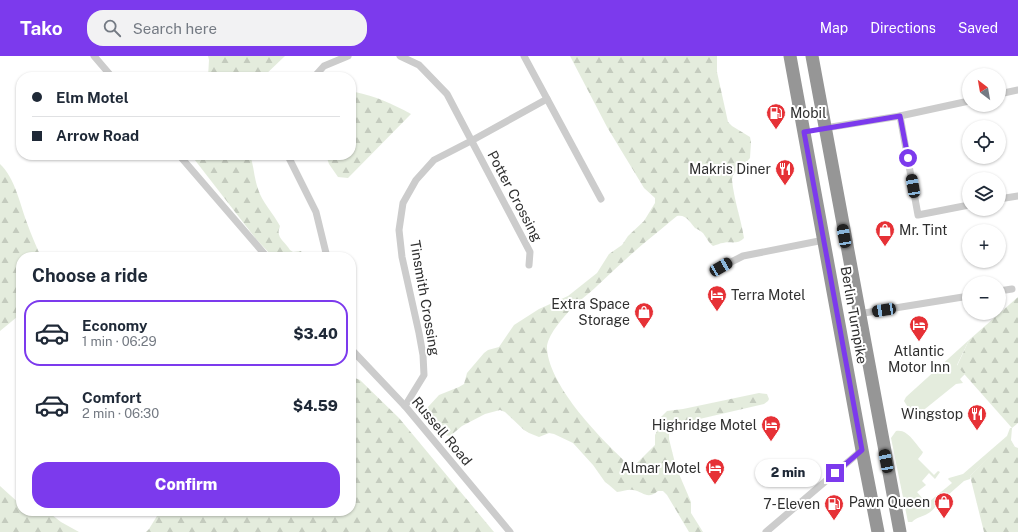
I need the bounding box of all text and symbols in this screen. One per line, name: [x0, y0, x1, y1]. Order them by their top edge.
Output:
search box: [87, 10, 367, 46]
text: Tako: [20, 17, 63, 39]
icon: search: [101, 17, 123, 39]
text: Search here: [133, 20, 217, 37]
text: Map: [820, 20, 848, 36]
text: Directions: [870, 20, 936, 36]
text: Saved: [958, 20, 998, 36]
north arrow: [962, 68, 1006, 112]
map controls: [962, 68, 1006, 320]
text: Elm Motel: [56, 89, 129, 106]
fuel station icon: Mobil: [765, 102, 787, 130]
place label: Mobil: [790, 105, 826, 121]
button: locate: [962, 120, 1006, 164]
text: Arrow Road: [56, 127, 139, 144]
street label: Potter Crossing: [484, 148, 546, 244]
route start: [899, 149, 917, 167]
restaurant icon: Makris Diner: [774, 158, 796, 186]
place label: Makris Diner: [689, 161, 771, 177]
button: layers: [962, 172, 1006, 216]
car: [905, 173, 921, 199]
shop icon: Mr. Tint: [874, 219, 896, 247]
place label: Mr. Tint: [899, 222, 947, 238]
car: [836, 223, 852, 249]
button: +: [962, 224, 1006, 268]
street label: Tinsmith Crossing: [407, 239, 443, 357]
car: [708, 256, 734, 278]
text: Choose a ride: [32, 265, 148, 286]
street label: Berlin Turnpike: [838, 265, 870, 365]
button: −: [962, 276, 1006, 320]
hotel icon: Terra Motel: [706, 284, 728, 312]
place label: Terra Motel: [731, 287, 805, 303]
place label: Extra Space Storage: [551, 296, 630, 328]
shop icon: Extra Space Storage: [633, 301, 655, 329]
car: [871, 302, 897, 318]
hotel icon: Atlantic Motor Inn: [908, 314, 930, 342]
icon: car: [34, 315, 70, 351]
text: Economy: [82, 317, 147, 334]
text: $3.40: [293, 325, 338, 342]
text: 1 min · 06:29: [82, 334, 157, 349]
place label: Atlantic Motor Inn: [888, 343, 950, 375]
icon: car: [34, 387, 70, 423]
text: Comfort: [82, 389, 142, 406]
street label: Russell Road: [409, 394, 475, 468]
text: $4.59: [293, 397, 338, 414]
restaurant icon: Wingstop: [966, 403, 988, 431]
text: 2 min · 06:30: [82, 406, 159, 421]
place label: Wingstop: [901, 406, 963, 422]
hotel icon: Highridge Motel: [760, 414, 782, 442]
place label: Highridge Motel: [652, 417, 757, 433]
car: [878, 448, 894, 474]
hotel icon: Almar Motel: [704, 457, 726, 485]
callout: 2 min: [755, 459, 821, 487]
place label: Almar Motel: [621, 460, 701, 476]
button: Confirm: [32, 462, 340, 508]
route end: [826, 464, 844, 482]
text: 2 min: [771, 465, 805, 480]
shop icon: Pawn Queen: [933, 491, 955, 519]
fuel station icon: 7-Eleven: [823, 493, 845, 521]
place label: Pawn Queen: [849, 494, 930, 510]
place label: 7-Eleven: [763, 496, 820, 512]

